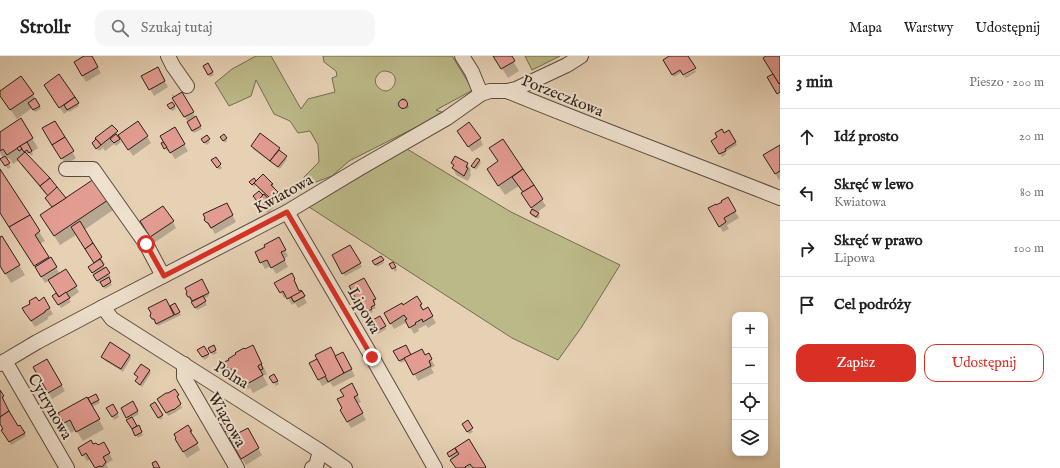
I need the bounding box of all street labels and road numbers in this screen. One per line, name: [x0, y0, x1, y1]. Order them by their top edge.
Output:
street label: Porzeczkowa: [518, 71, 606, 122]
street label: Kwiatowa: [251, 170, 317, 219]
street label: Lipowa: [342, 284, 385, 338]
street label: Polna: [210, 357, 252, 394]
street label: Cytrynowa: [22, 370, 76, 444]
street label: Wiązowa: [203, 389, 250, 451]

